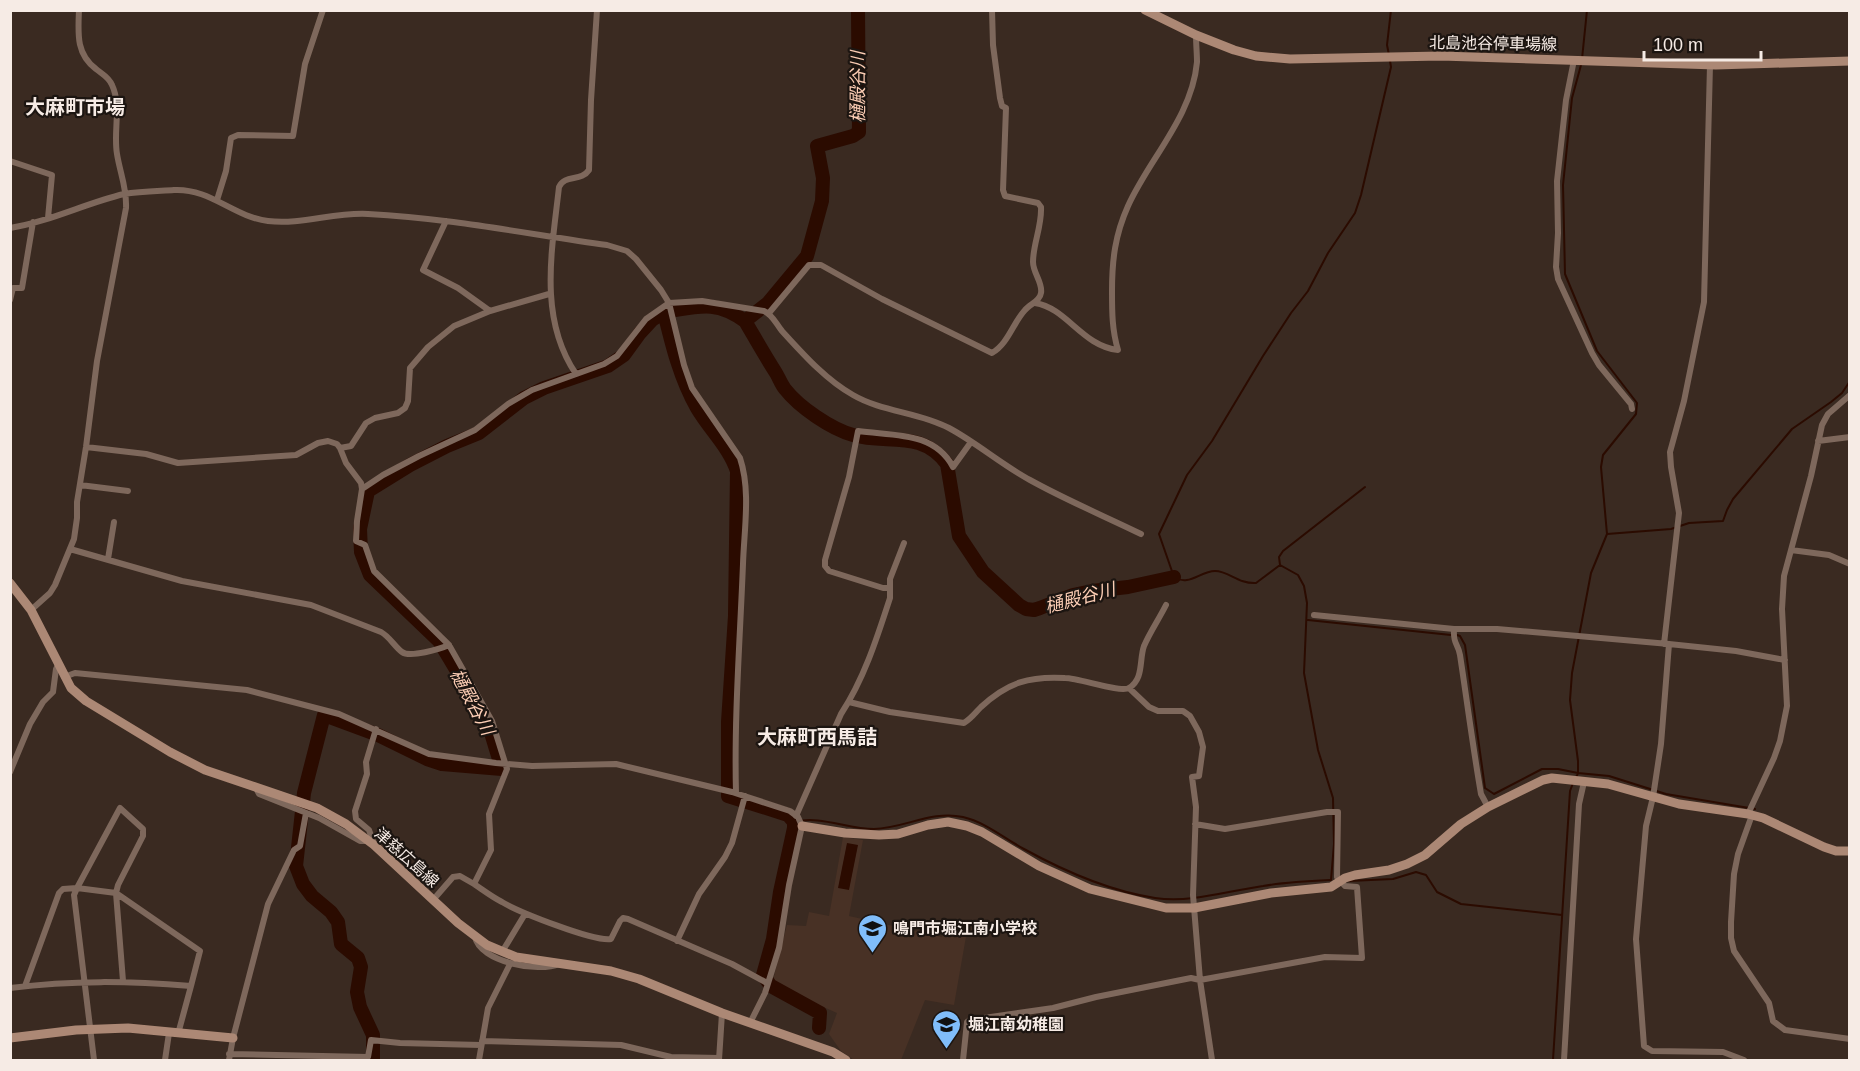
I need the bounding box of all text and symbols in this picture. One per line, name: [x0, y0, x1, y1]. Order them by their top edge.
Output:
scale bar: [1644, 24, 1761, 62]
street label: 北島池谷停車場線: [1429, 34, 1557, 53]
text: 100 m: [1653, 35, 1703, 55]
water label: 樋殿谷川: [848, 49, 868, 123]
district label: 大麻町市場: [25, 96, 125, 118]
water label: 樋殿谷川: [1043, 579, 1119, 617]
water label: 樋殿谷川: [446, 666, 499, 740]
district label: 大麻町西馬詰: [757, 726, 877, 748]
street label: 津慈広島線: [371, 824, 442, 890]
school or university icon: 鳴門市堀江南小学校: [856, 912, 888, 954]
place label: 鳴門市堀江南小学校: [893, 920, 1037, 937]
school or university icon: 堀江南幼稚園: [931, 1008, 963, 1050]
place label: 堀江南幼稚園: [968, 1016, 1064, 1033]

